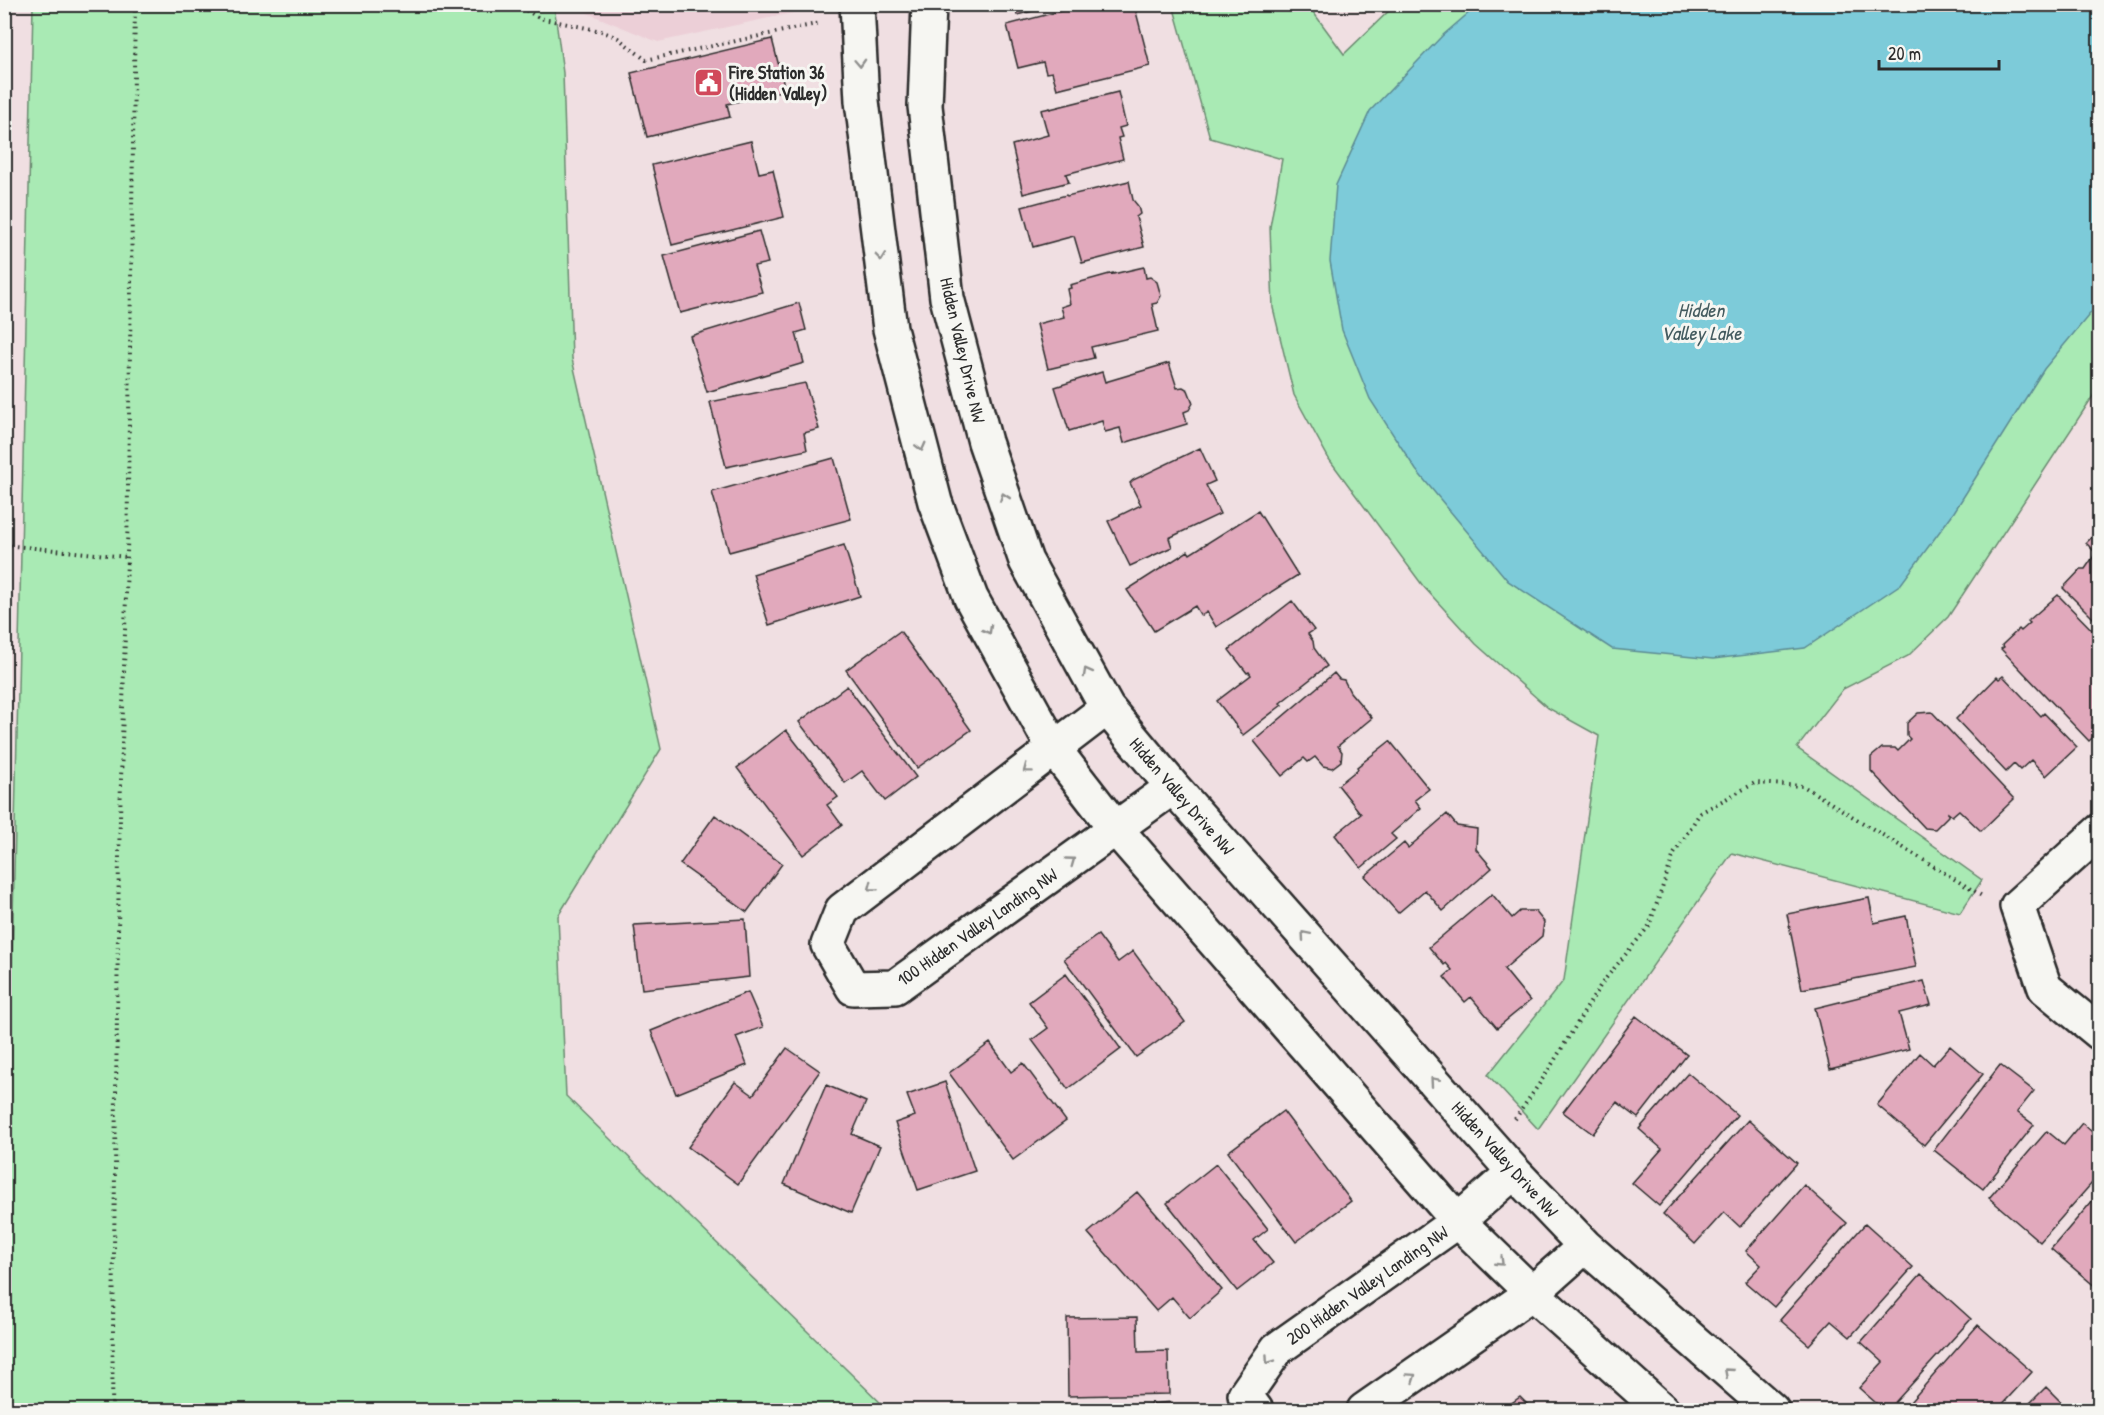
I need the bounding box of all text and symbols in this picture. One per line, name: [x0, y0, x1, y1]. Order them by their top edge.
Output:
scale bar: [1879, 33, 1999, 71]
text: 20 m: [1888, 41, 1921, 66]
one-way arrow: [853, 58, 866, 67]
place label: Fire Station 36 (Hidden Valley): [728, 60, 827, 107]
public building icon: Fire Station 36 (Hidden Valley): [692, 66, 724, 98]
one-way arrow: [875, 252, 887, 261]
street label: Hidden Valley Drive NW: [934, 275, 992, 425]
water label: Hidden Valley Lake: [1661, 296, 1742, 347]
one-way arrow: [913, 442, 926, 452]
one-way arrow: [998, 492, 1011, 503]
one-way arrow: [981, 623, 992, 634]
one-way arrow: [1083, 668, 1094, 678]
street label: Hidden Valley Drive NW: [1124, 732, 1240, 860]
one-way arrow: [1023, 762, 1034, 773]
one-way arrow: [1065, 857, 1076, 868]
street label: 100 Hidden Valley Landing NW: [892, 862, 1062, 992]
one-way arrow: [867, 880, 878, 891]
one-way arrow: [1301, 931, 1312, 942]
one-way arrow: [1430, 1077, 1441, 1088]
street label: Hidden Valley Drive NW: [1446, 1095, 1564, 1223]
street label: 200 Hidden Valley Landing NW: [1281, 1220, 1453, 1350]
one-way arrow: [1493, 1255, 1503, 1266]
one-way arrow: [1265, 1354, 1276, 1365]
one-way arrow: [1725, 1368, 1735, 1379]
one-way arrow: [1406, 1373, 1417, 1384]

